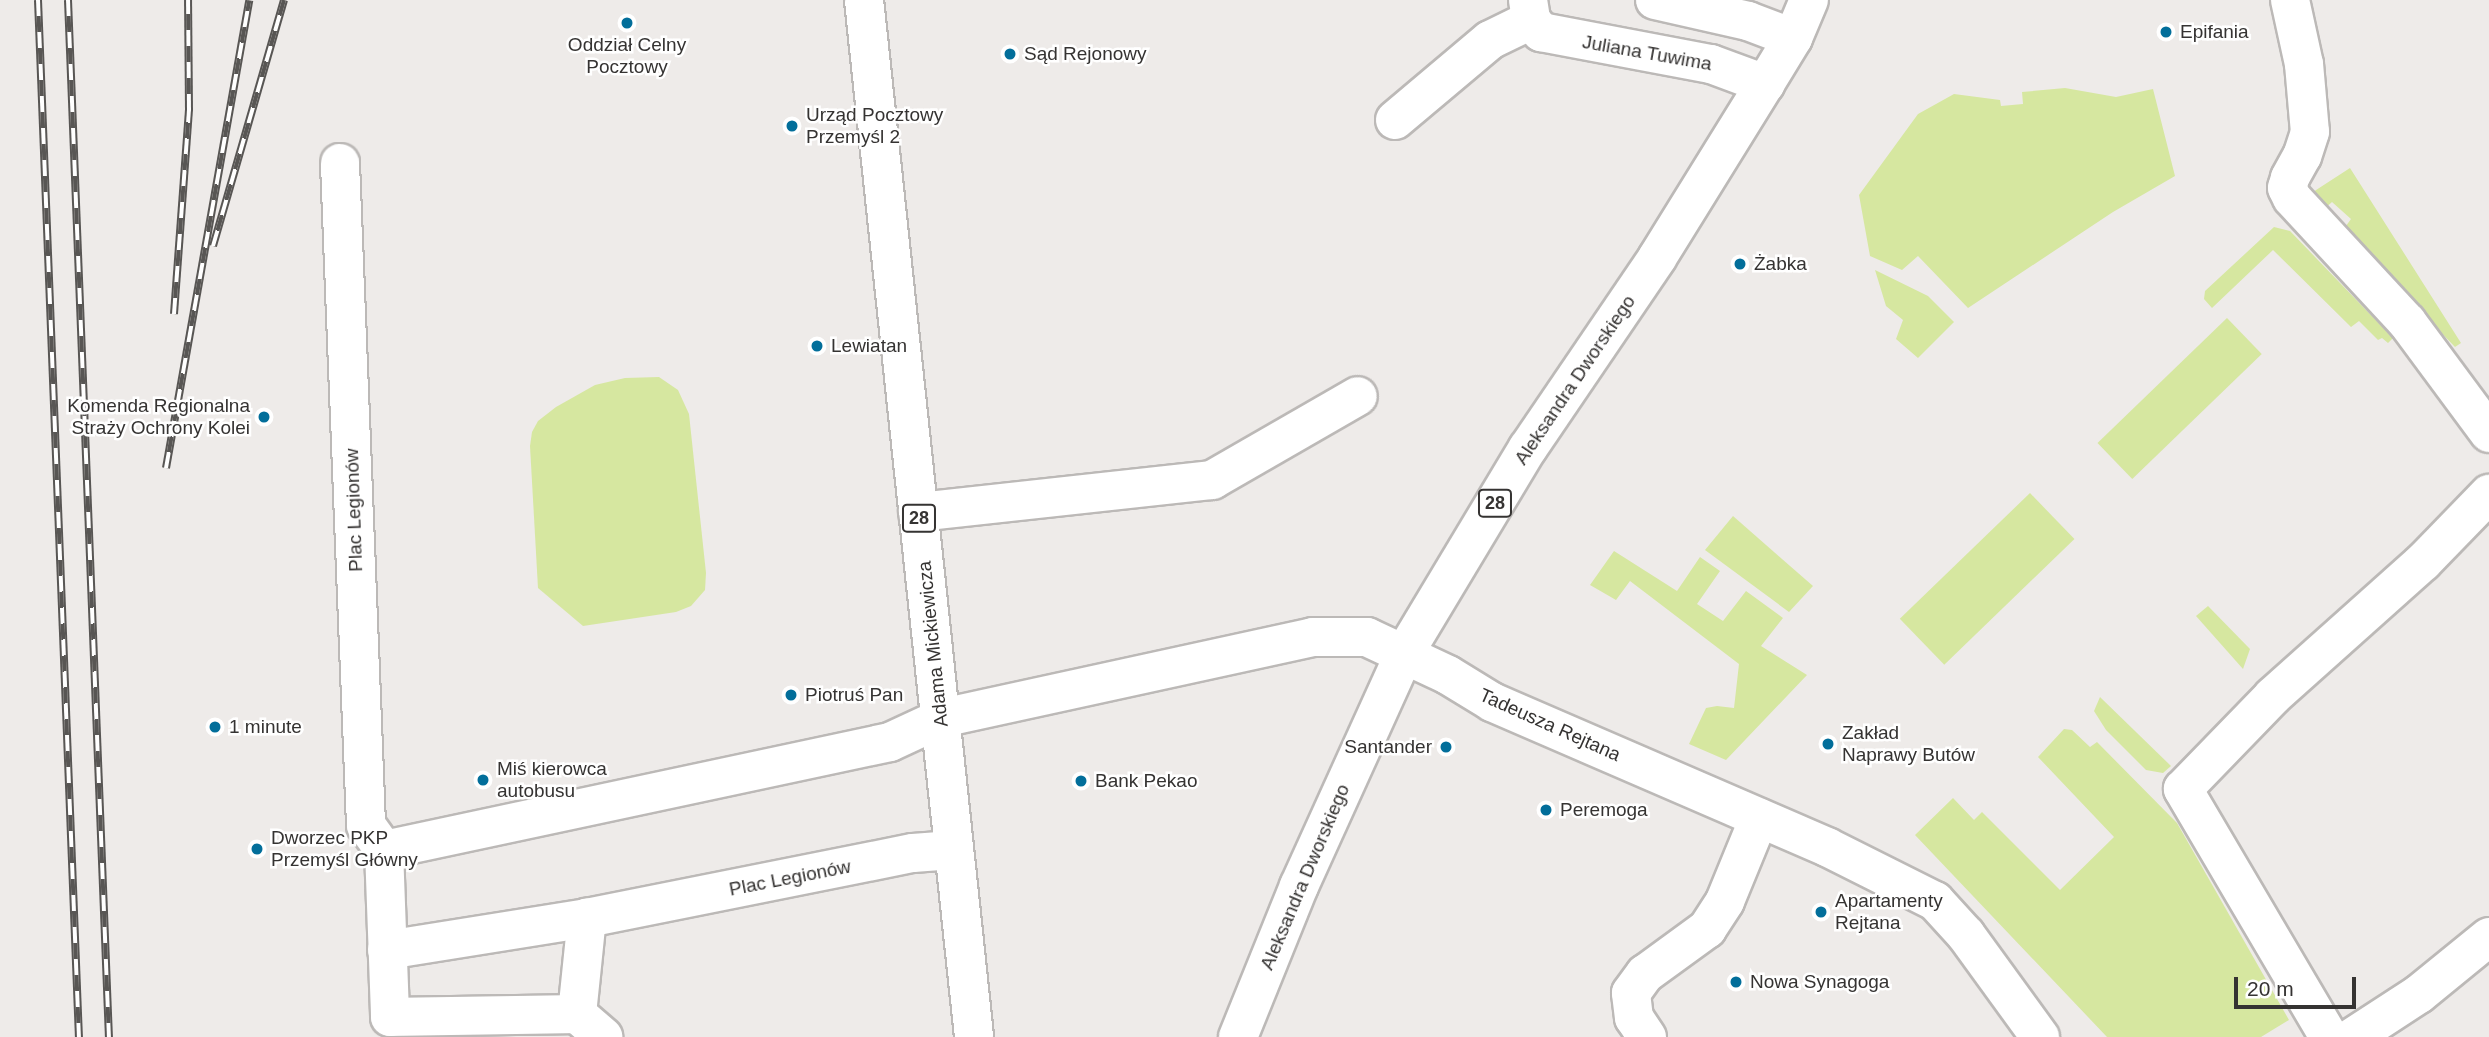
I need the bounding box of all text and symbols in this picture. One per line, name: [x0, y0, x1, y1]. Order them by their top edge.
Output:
marker: Oddział Celny Pocztowy: [619, 15, 635, 31]
place label: Epifania: [2180, 21, 2249, 43]
marker: Epifania: [2158, 24, 2174, 40]
street label: Juliana Tuwima: [1580, 30, 1714, 76]
place label: Oddział Celny Pocztowy: [568, 34, 686, 78]
place label: Sąd Rejonowy: [1024, 43, 1147, 65]
marker: Sąd Rejonowy: [1002, 46, 1018, 62]
place label: Urząd Pocztowy Przemyśl 2: [806, 104, 943, 148]
marker: Urząd Pocztowy Przemyśl 2: [784, 118, 800, 134]
place label: Żabka: [1754, 253, 1807, 275]
marker: Żabka: [1732, 256, 1748, 272]
street label: Aleksandra Dworskiego: [1510, 291, 1640, 469]
place label: Lewiatan: [831, 335, 907, 357]
marker: Lewiatan: [809, 338, 825, 354]
place label: Komenda Regionalna Straży Ochrony Kolei: [67, 395, 250, 439]
marker: Komenda Regionalna Straży Ochrony Kolei: [256, 409, 272, 425]
street label: Plac Legionów: [340, 448, 368, 572]
road number: 28: [1478, 489, 1512, 518]
road number: 28: [902, 504, 936, 532]
street label: Adama Mickiewicza: [913, 560, 953, 728]
place label: Piotruś Pan: [805, 684, 903, 706]
street label: Tadeusza Rejtana: [1476, 684, 1624, 766]
marker: Piotruś Pan: [783, 687, 799, 703]
place label: 1 minute: [229, 716, 302, 738]
marker: 1 minute: [207, 719, 223, 735]
place label: Zakład Naprawy Butów: [1842, 722, 1975, 766]
place label: Santander: [1344, 736, 1432, 758]
marker: Zakład Naprawy Butów: [1820, 736, 1836, 752]
marker: Santander: [1438, 739, 1454, 755]
place label: Miś kierowca autobusu: [497, 758, 607, 802]
place label: Bank Pekao: [1095, 770, 1197, 792]
marker: Miś kierowca autobusu: [475, 772, 491, 788]
marker: Bank Pekao: [1073, 773, 1089, 789]
street label: Aleksandra Dworskiego: [1256, 781, 1354, 973]
place label: Peremoga: [1560, 799, 1648, 821]
marker: Peremoga: [1538, 802, 1554, 818]
place label: Dworzec PKP Przemyśl Główny: [271, 827, 418, 871]
marker: Dworzec PKP Przemyśl Główny: [249, 841, 265, 857]
street label: Plac Legionów: [727, 855, 853, 901]
place label: Apartamenty Rejtana: [1835, 890, 1943, 934]
marker: Apartamenty Rejtana: [1813, 904, 1829, 920]
scale bar: [2237, 964, 2360, 1008]
place label: Nowa Synagoga: [1750, 971, 1889, 993]
marker: Nowa Synagoga: [1728, 974, 1744, 990]
text: 20 m: [2247, 977, 2294, 1000]

